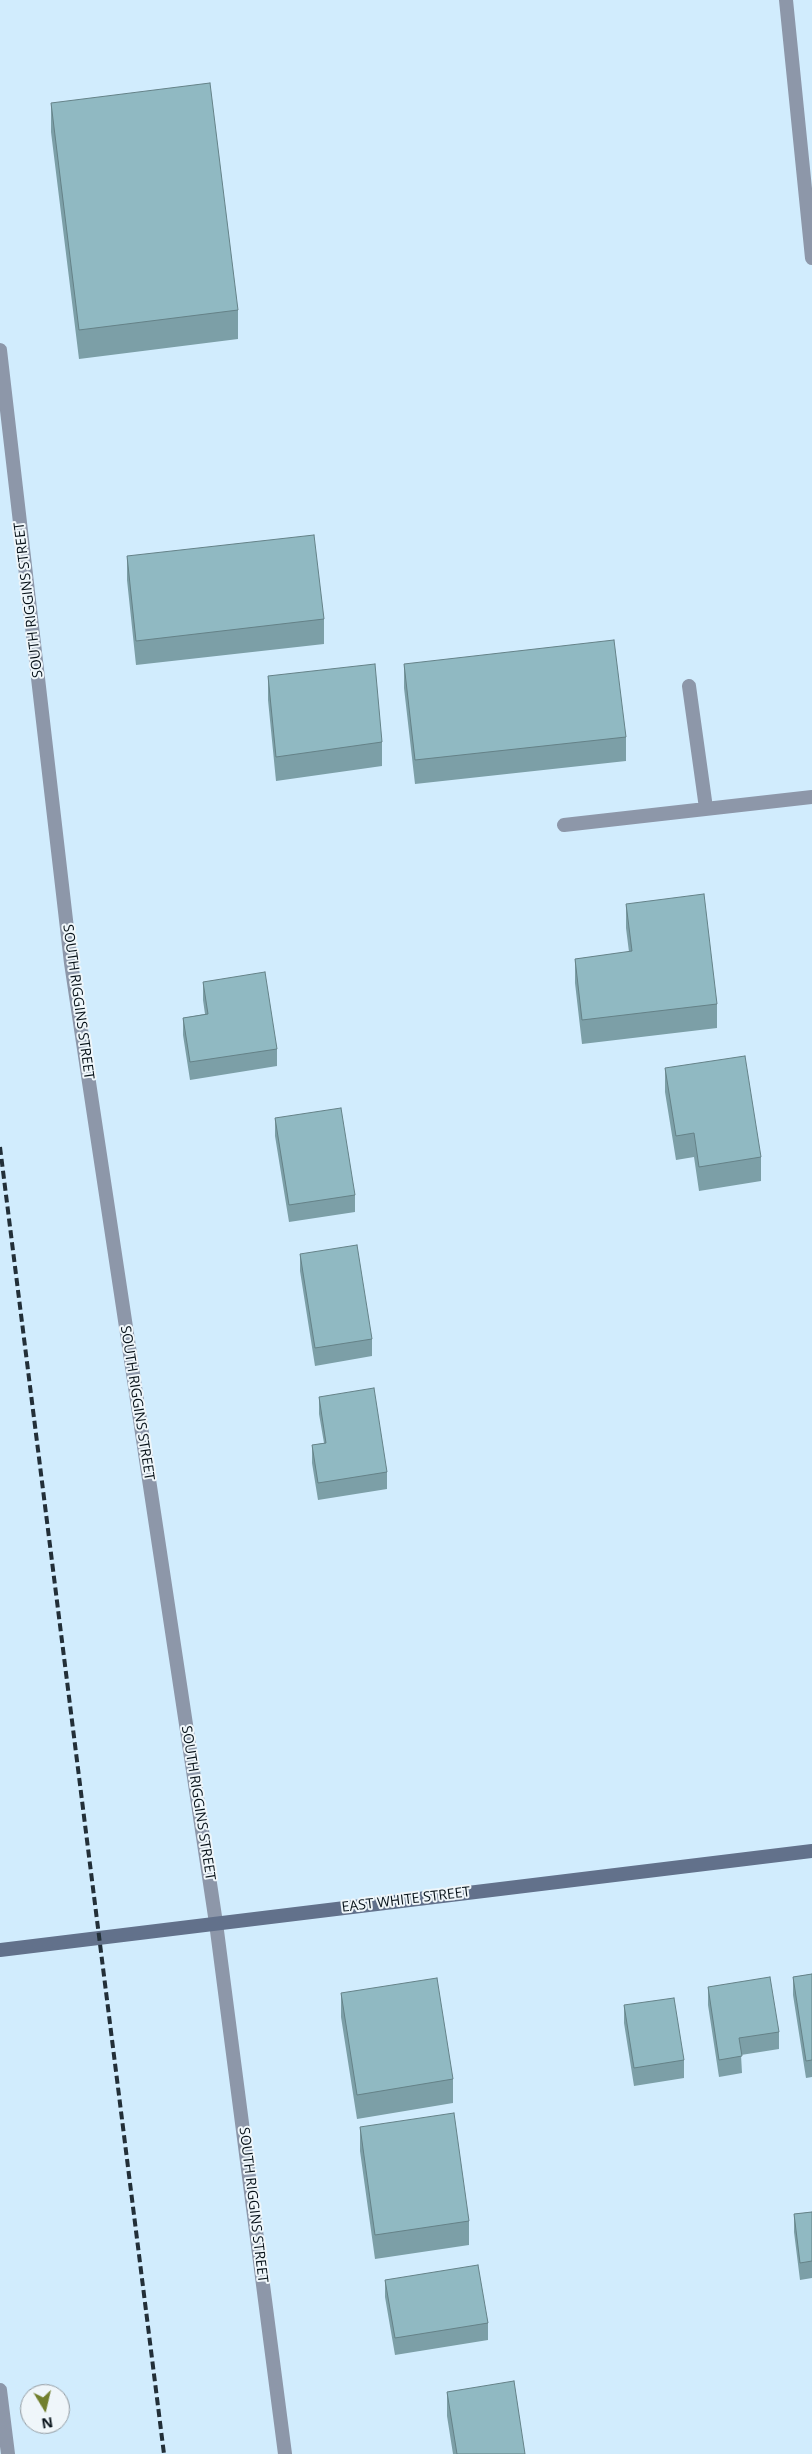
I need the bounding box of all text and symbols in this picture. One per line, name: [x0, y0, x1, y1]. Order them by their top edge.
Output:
street label: SOUTH RIGGINS STREET: [11, 521, 47, 679]
street label: SOUTH RIGGINS STREET: [59, 923, 97, 1081]
street label: SOUTH RIGGINS STREET: [116, 1324, 158, 1482]
street label: SOUTH RIGGINS STREET: [177, 1724, 219, 1882]
street label: EAST WHITE STREET: [341, 1884, 471, 1916]
street label: SOUTH RIGGINS STREET: [235, 2126, 271, 2284]
north arrow: [20, 2384, 70, 2434]
text: N: [40, 2413, 54, 2434]

